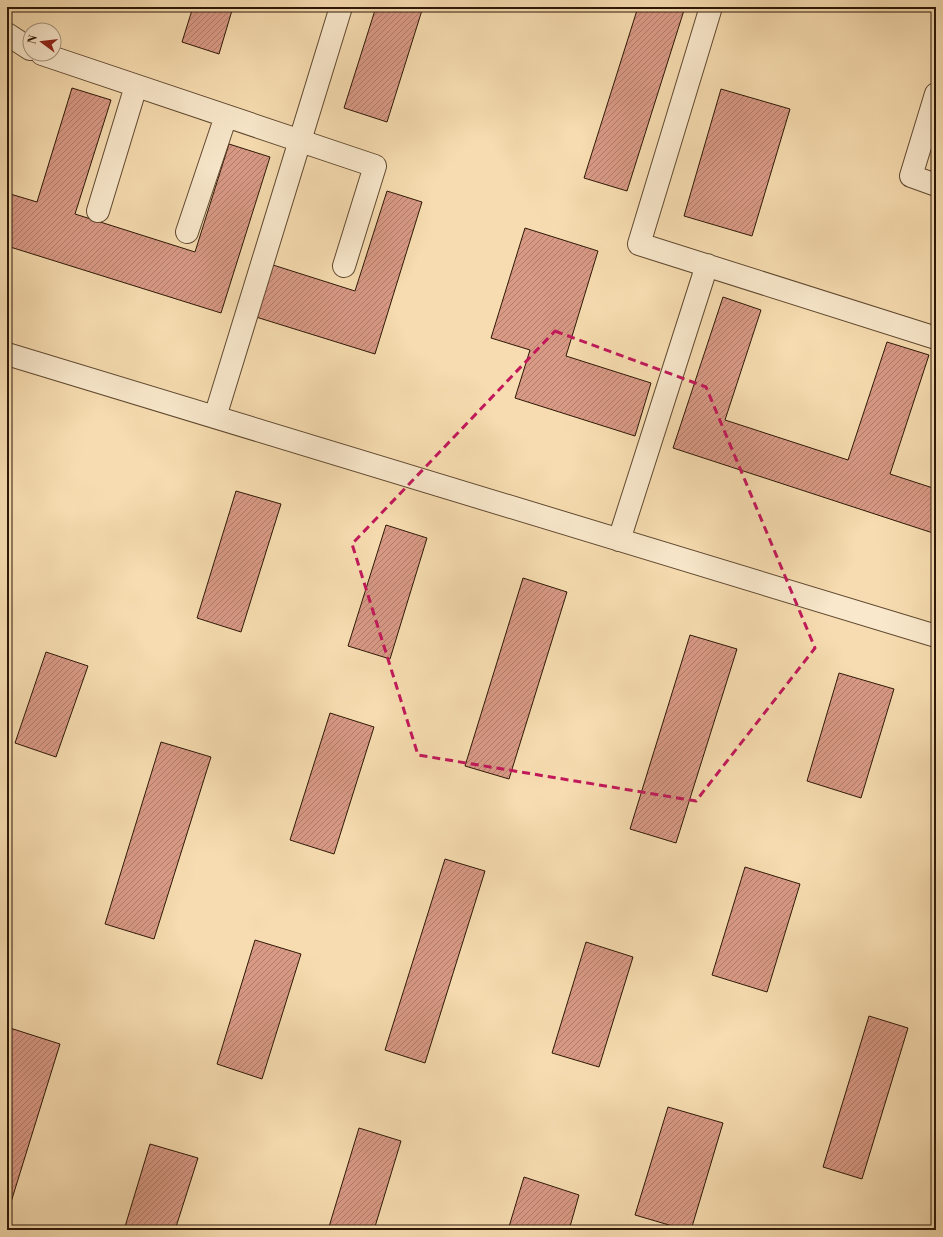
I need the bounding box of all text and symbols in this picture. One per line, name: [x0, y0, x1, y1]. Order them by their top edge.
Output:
north arrow: [22, 22, 62, 62]
text: N: [25, 33, 41, 46]

